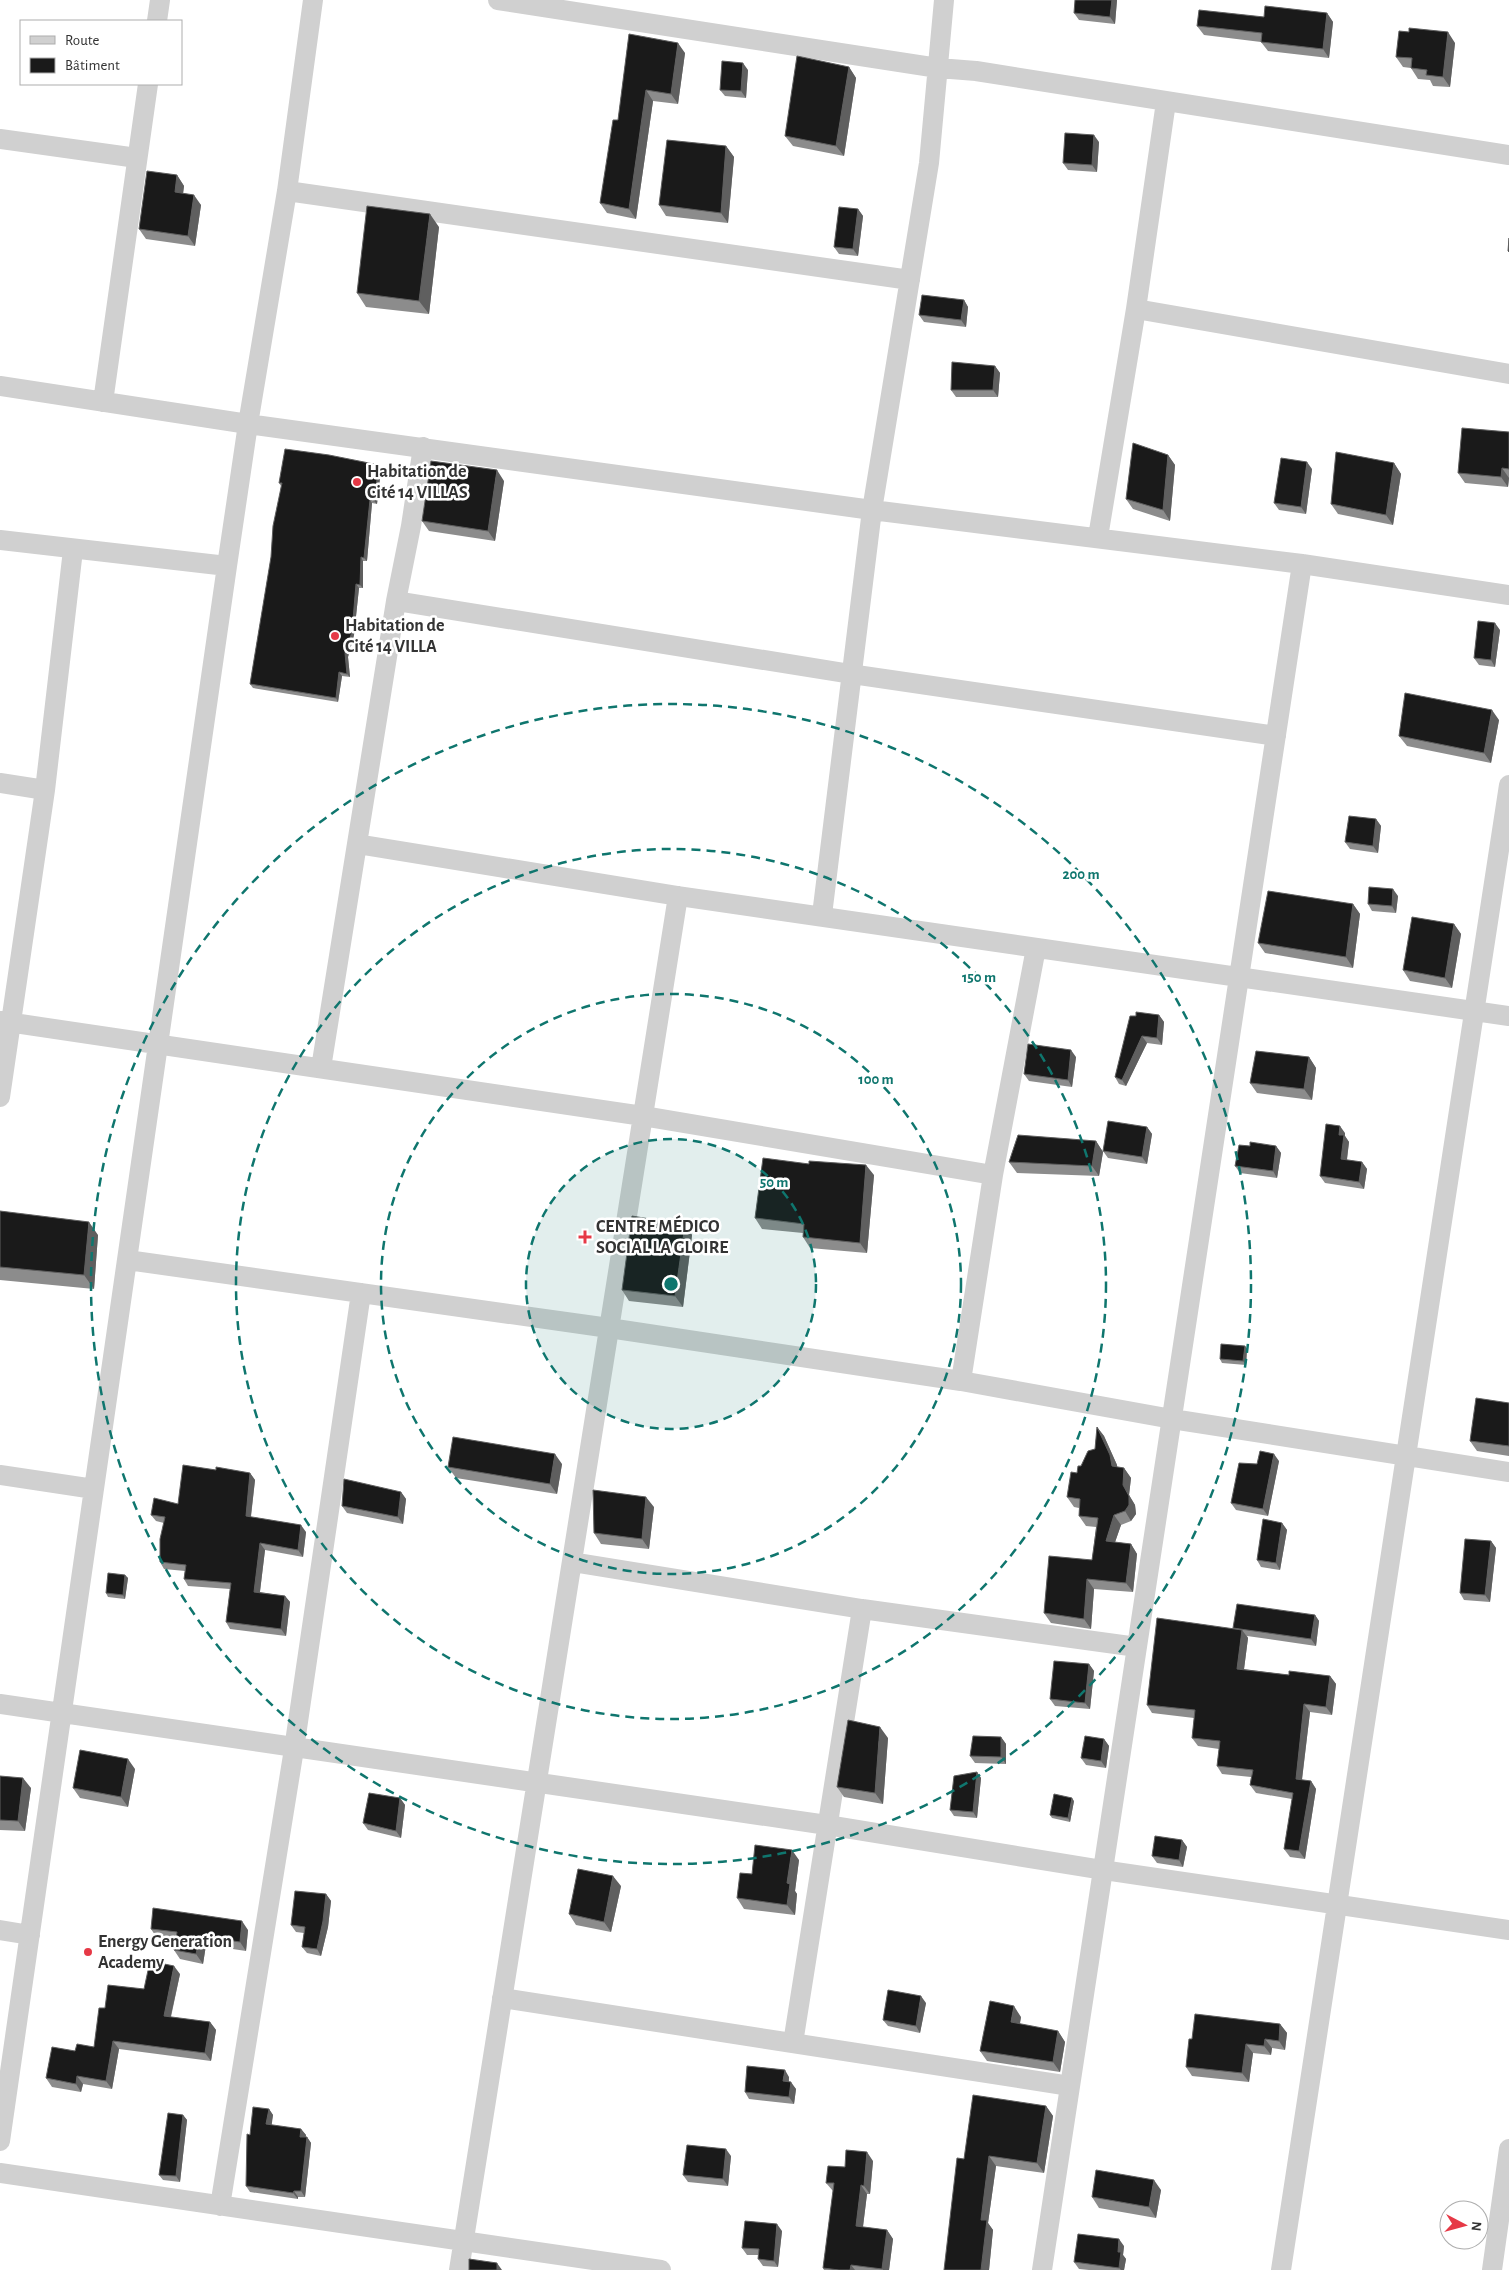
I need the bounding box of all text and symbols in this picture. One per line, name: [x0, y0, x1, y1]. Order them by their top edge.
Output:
legend: [20, 20, 182, 85]
text: Route: [65, 33, 99, 48]
text: Bâtiment: [65, 58, 120, 73]
place label: Habitation de Cité 14 VILLAS: [367, 463, 468, 502]
marker: Habitation de Cité 14 VILLAS: [351, 476, 363, 488]
place label: Habitation de Cité 14 VILLA: [345, 617, 445, 656]
marker: Habitation de Cité 14 VILLA: [329, 630, 341, 642]
text: 200 m: [1062, 867, 1100, 882]
text: 150 m: [962, 970, 996, 985]
text: 100 m: [858, 1072, 894, 1087]
text: 50 m: [760, 1175, 788, 1190]
place label: CENTRE MÉDICO SOCIAL LA GLOIRE: [596, 1215, 728, 1257]
marker: CENTRE MÉDICO SOCIAL LA GLOIRE: [578, 1230, 592, 1244]
centre of rings: [662, 1275, 680, 1293]
place label: Energy Generation Academy: [98, 1933, 232, 1972]
marker: Energy Generation Academy: [82, 1946, 94, 1958]
north arrow: [1439, 2200, 1489, 2250]
text: N: [1468, 2221, 1483, 2232]

